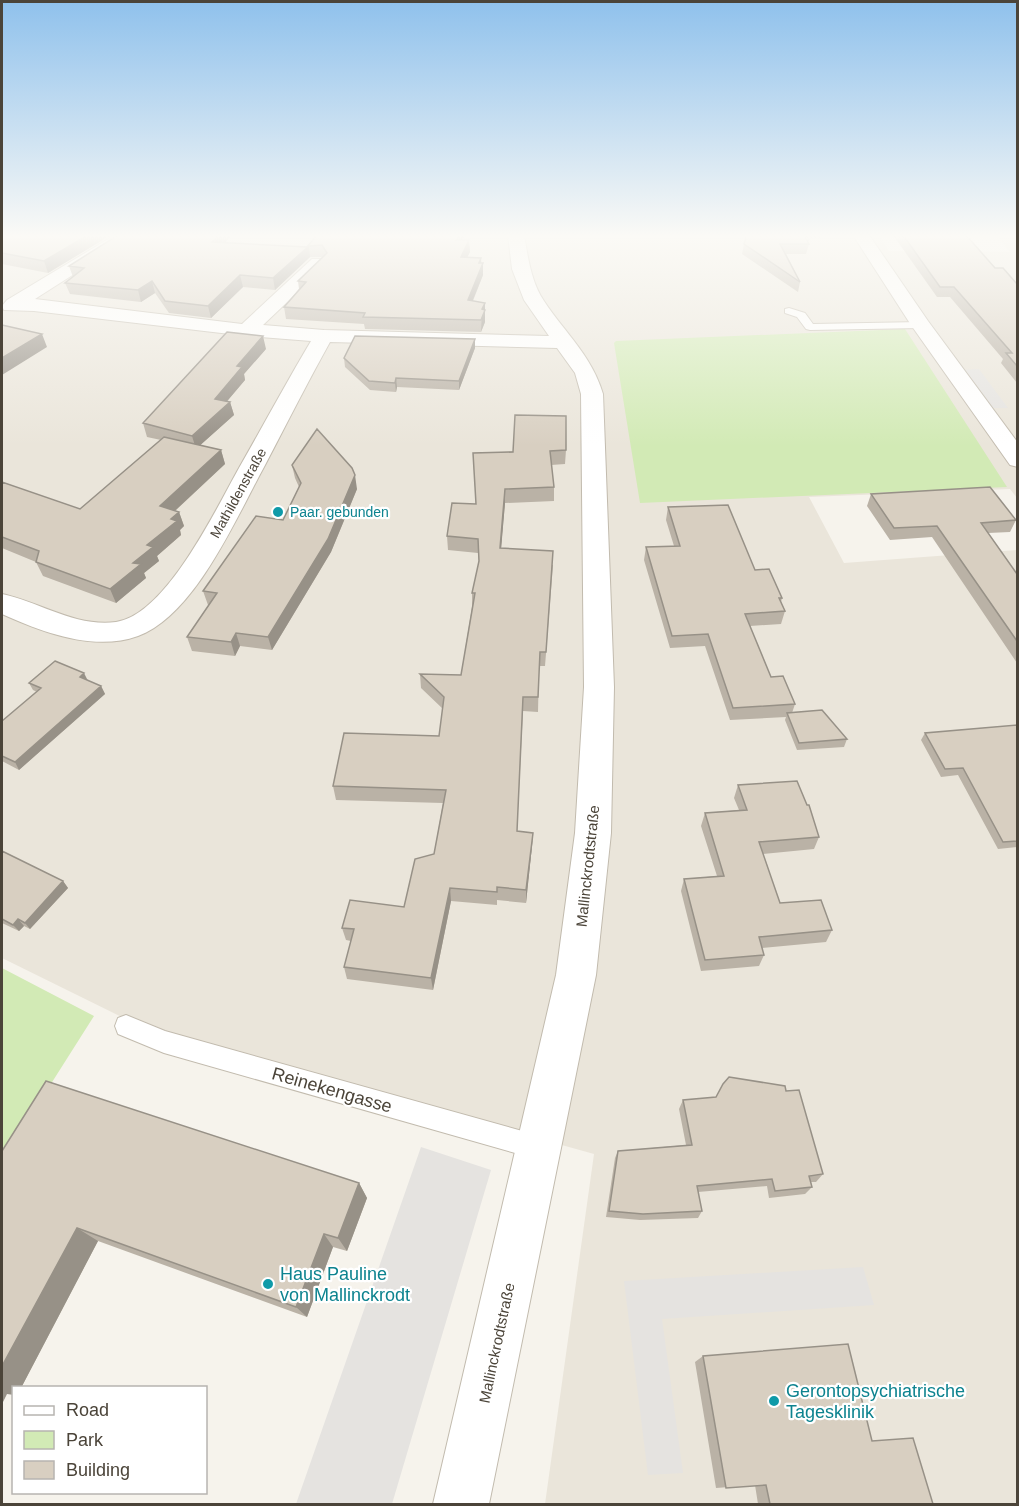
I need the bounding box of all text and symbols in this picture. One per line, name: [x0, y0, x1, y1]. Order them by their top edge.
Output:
street label: Mathildenstraße: [207, 445, 269, 541]
place label: Paar. gebunden: [290, 504, 389, 520]
marker: Paar. gebunden: [271, 505, 285, 519]
street label: Mallinckrodtstraße: [573, 804, 602, 928]
street label: Reinekengasse: [270, 1063, 394, 1117]
place label: Haus Pauline von Mallinckrodt: [280, 1264, 410, 1305]
marker: Haus Pauline von Mallinckrodt: [261, 1277, 275, 1291]
street label: Mallinckrodtstraße: [475, 1281, 518, 1405]
place label: Gerontopsychiatrische Tagesklinik: [786, 1381, 965, 1422]
legend: [12, 1386, 207, 1494]
marker: Gerontopsychiatrische Tagesklinik: [767, 1394, 781, 1408]
text: Road: [66, 1400, 109, 1420]
text: Park: [66, 1430, 104, 1450]
text: Building: [66, 1460, 130, 1480]

